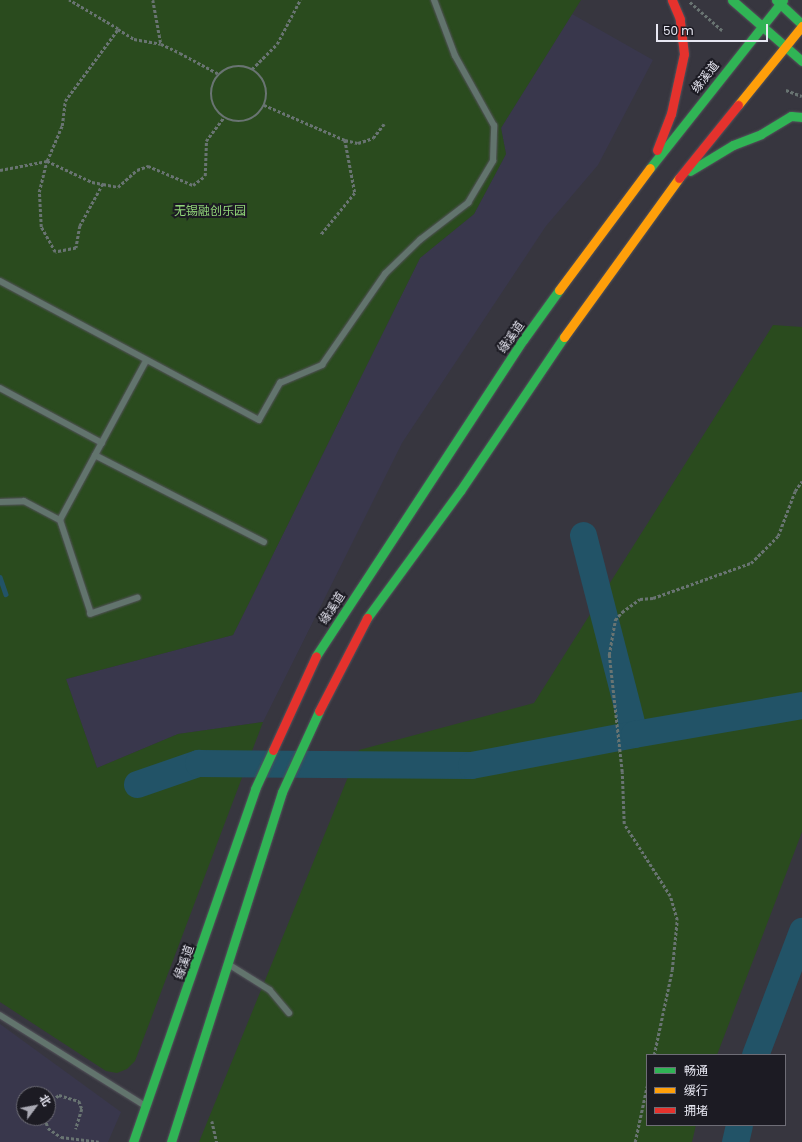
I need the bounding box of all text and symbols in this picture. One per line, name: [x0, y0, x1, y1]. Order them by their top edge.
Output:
scale bar: [658, 16, 770, 42]
text: 50 m: [663, 22, 694, 39]
street label: 缘溪道: [688, 58, 722, 96]
park label: 无锡融创乐园: [174, 204, 246, 218]
street label: 缘溪道: [495, 318, 527, 356]
street label: 缘溪道: [316, 589, 348, 627]
street label: 缘溪道: [171, 943, 197, 981]
legend: [646, 1054, 786, 1126]
text: 畅通: [684, 1062, 708, 1079]
text: 缓行: [684, 1082, 708, 1099]
north arrow: [16, 1086, 56, 1126]
text: 北: [36, 1091, 55, 1109]
text: 拥堵: [684, 1102, 708, 1119]

